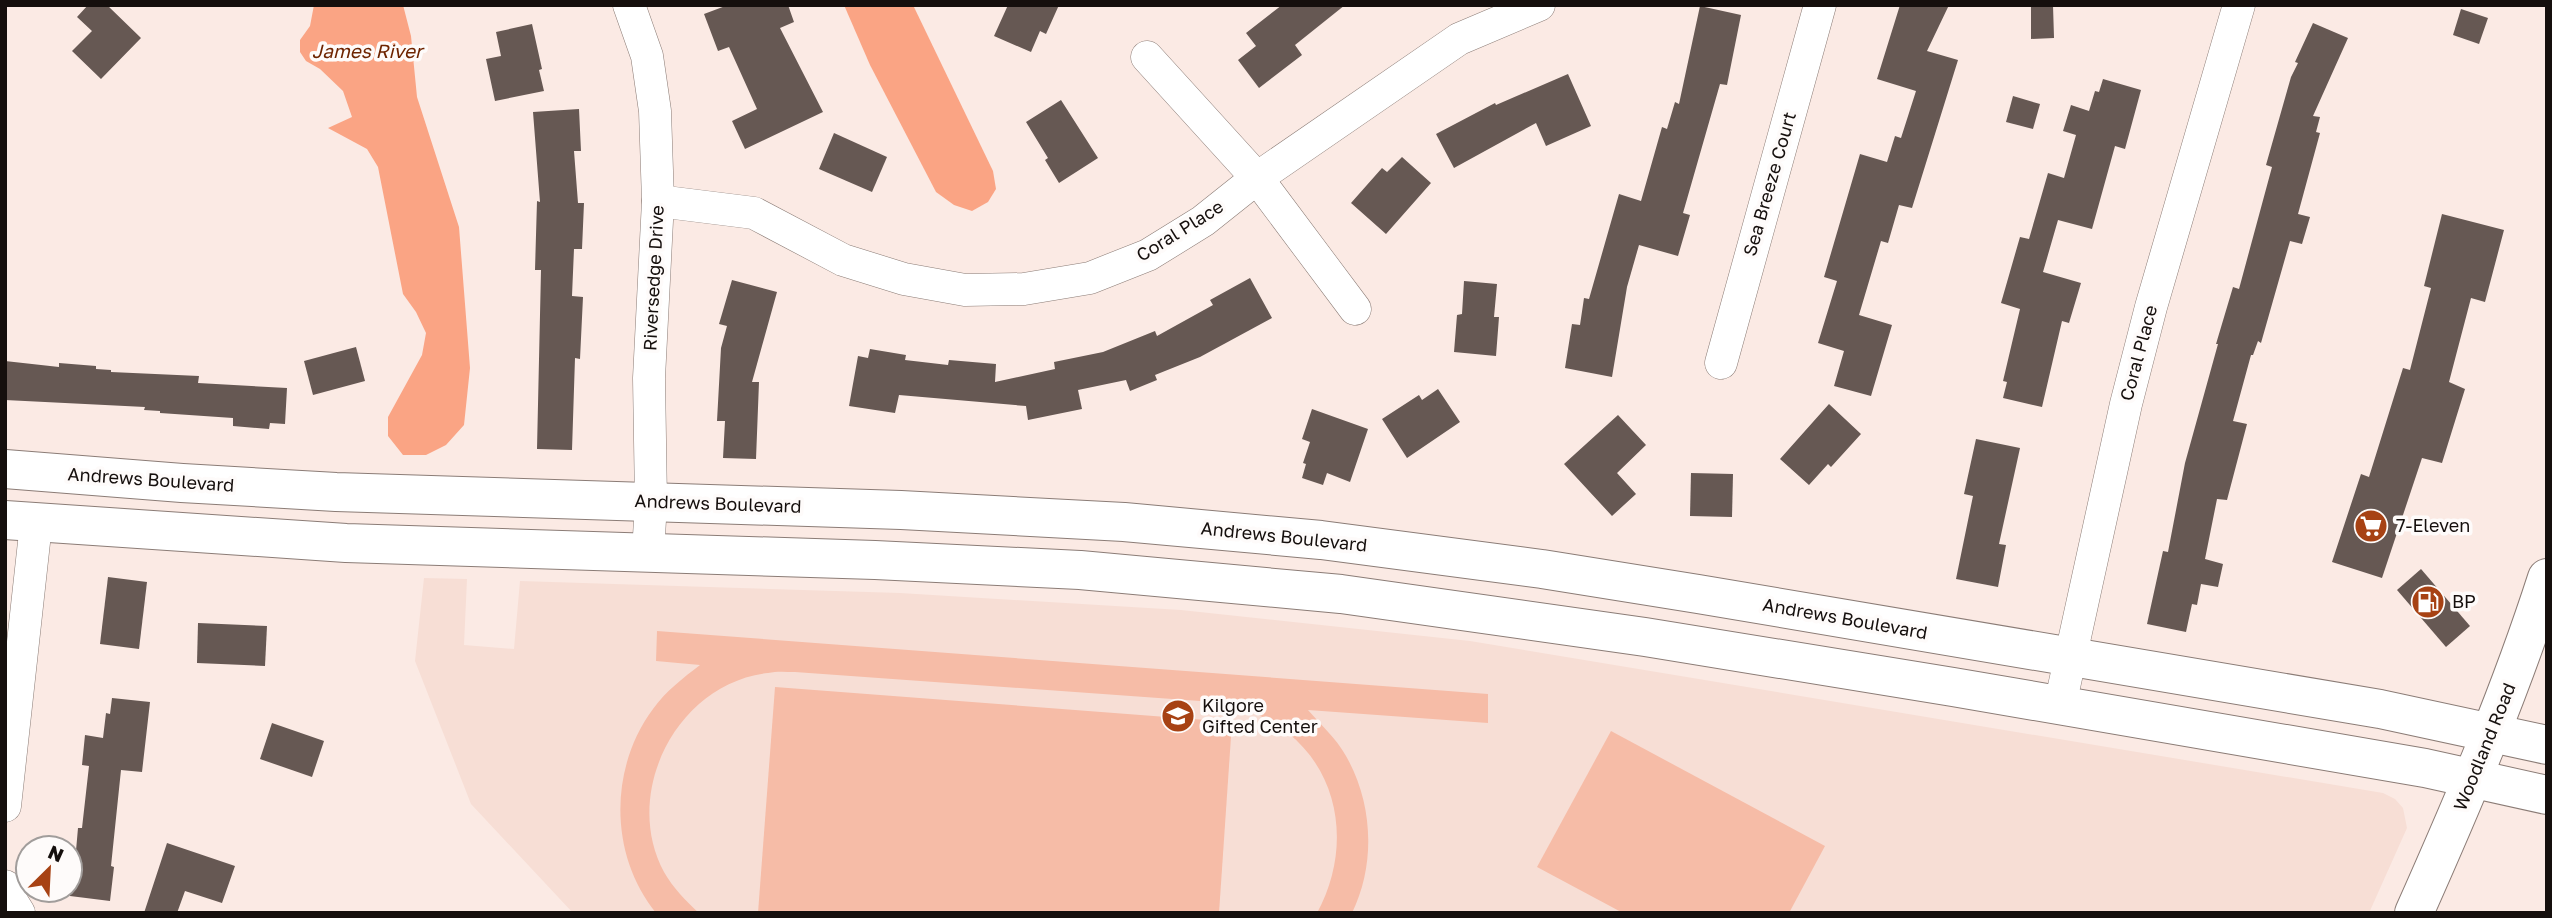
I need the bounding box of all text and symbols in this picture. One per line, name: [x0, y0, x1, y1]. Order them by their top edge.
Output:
water label: James River: [312, 39, 425, 62]
street label: Sea Breeze Court: [1738, 109, 1800, 258]
street label: Coral Place: [1132, 195, 1227, 266]
street label: Riversedge Drive: [638, 205, 668, 351]
street label: Coral Place: [2115, 302, 2161, 403]
street label: Andrews Boulevard: [67, 462, 235, 496]
street label: Andrews Boulevard: [634, 489, 802, 517]
supermarket icon: 7-Eleven: [2352, 507, 2390, 545]
place label: 7-Eleven: [2396, 514, 2470, 536]
street label: Andrews Boulevard: [1200, 516, 1368, 556]
fuel station icon: BP: [2409, 583, 2447, 621]
place label: BP: [2452, 590, 2476, 612]
street label: Andrews Boulevard: [1761, 593, 1929, 643]
street label: Woodland Road: [2448, 679, 2520, 814]
place label: Kilgore Gifted Center: [1202, 694, 1318, 737]
school or university icon: Kilgore Gifted Center: [1159, 697, 1197, 735]
north arrow: [14, 834, 84, 904]
text: N: [45, 840, 67, 866]

